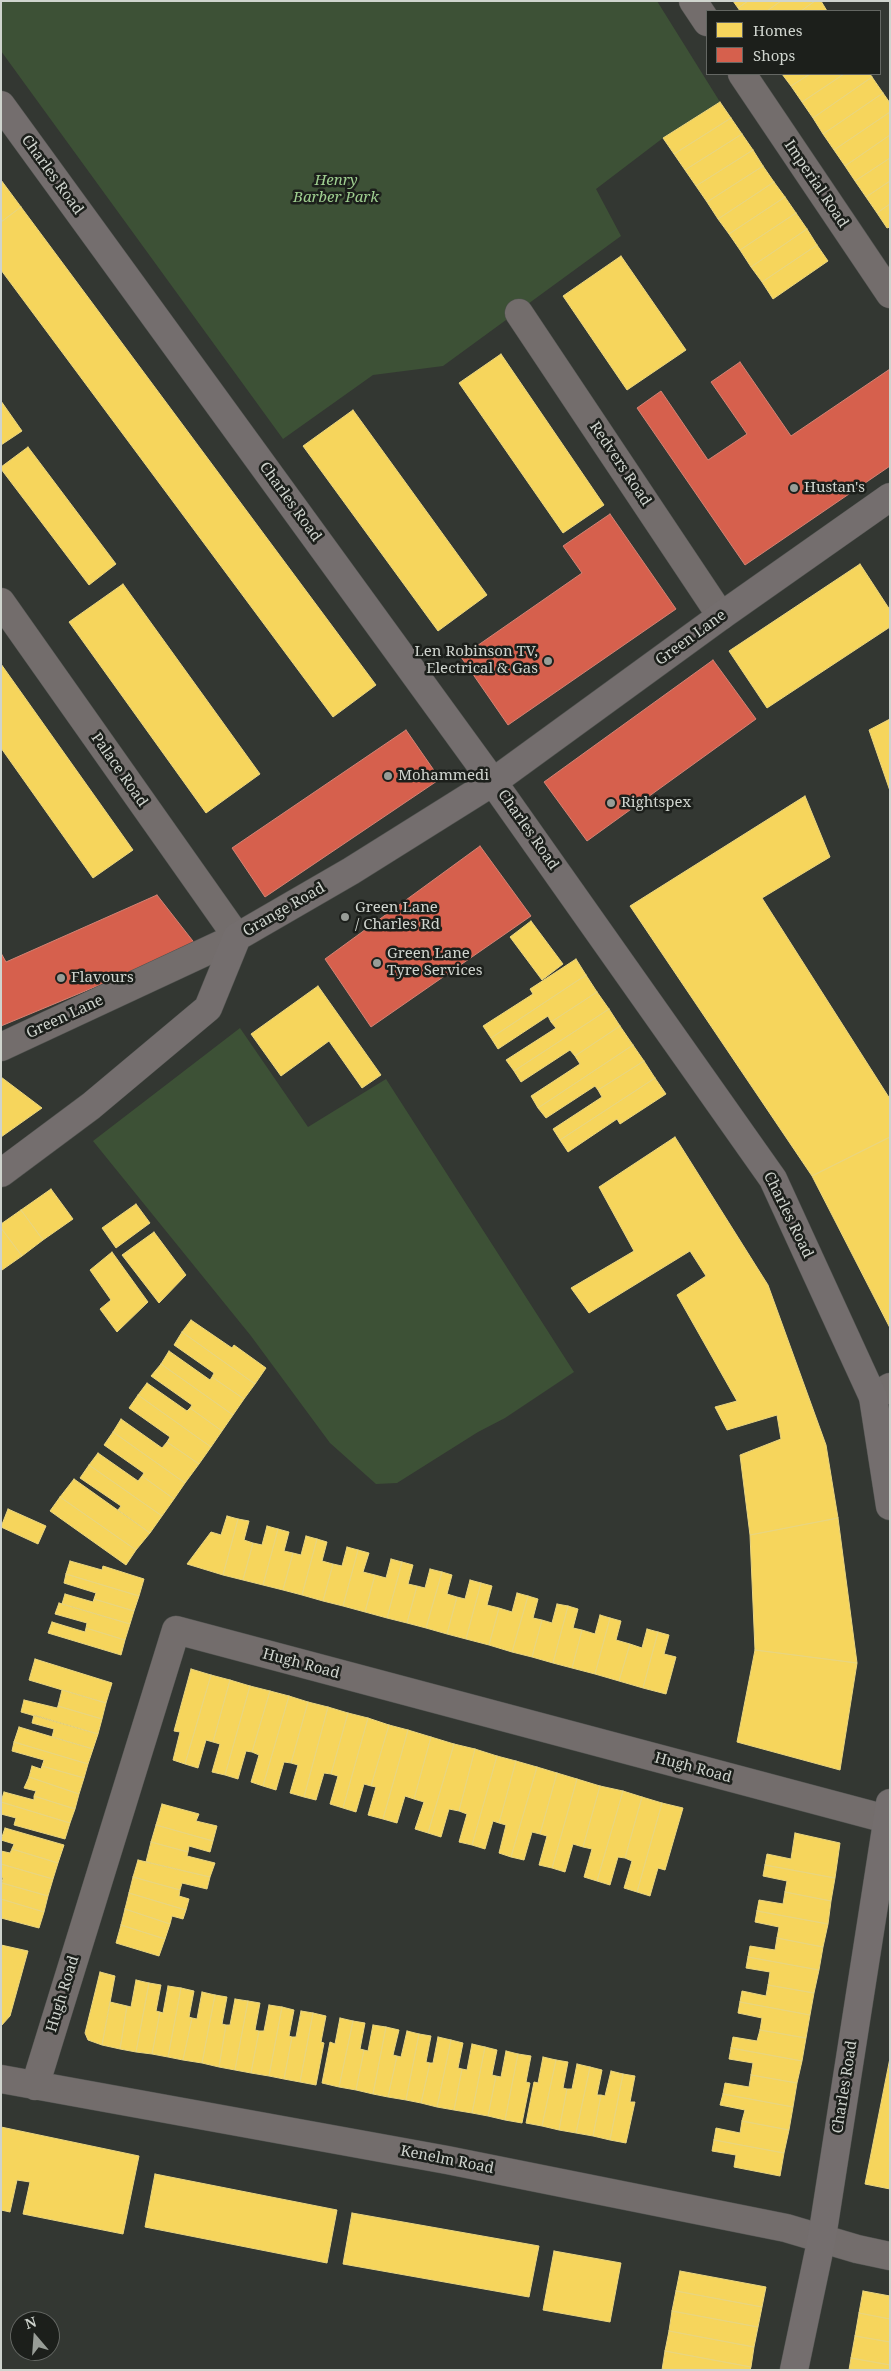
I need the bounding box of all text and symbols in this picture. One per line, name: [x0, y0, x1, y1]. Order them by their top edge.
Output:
legend: [706, 10, 881, 75]
text: Homes: [753, 20, 803, 40]
text: Shops: [753, 45, 795, 65]
street label: Charles Road: [17, 132, 87, 218]
street label: Imperial Road: [780, 137, 852, 231]
park label: Henry Barber Park: [293, 172, 379, 207]
street label: Redvers Road: [585, 418, 655, 510]
street label: Charles Road: [255, 459, 325, 545]
place label: Hustan's: [804, 479, 865, 497]
marker: Hustan's: [788, 482, 800, 494]
street label: Green Lane: [652, 606, 730, 670]
place label: Len Robinson TV, Electrical & Gas: [414, 643, 538, 678]
marker: Len Robinson TV, Electrical & Gas: [542, 655, 554, 667]
street label: Palace Road: [87, 730, 151, 810]
place label: Mohammedi: [398, 767, 489, 785]
marker: Mohammedi: [382, 770, 394, 782]
street label: Charles Road: [494, 786, 562, 874]
place label: Rightspex: [621, 794, 691, 812]
marker: Rightspex: [605, 797, 617, 809]
street label: Grange Road: [240, 879, 328, 941]
place label: Green Lane / Charles Rd: [355, 899, 440, 934]
marker: Green Lane / Charles Rd: [339, 911, 351, 923]
place label: Green Lane Tyre Services: [387, 945, 483, 980]
marker: Green Lane Tyre Services: [371, 957, 383, 969]
place label: Flavours: [71, 969, 134, 987]
marker: Flavours: [55, 972, 67, 984]
street label: Green Lane: [24, 991, 106, 1043]
street label: Charles Road: [759, 1169, 817, 1261]
street label: Hugh Road: [260, 1645, 342, 1683]
street label: Hugh Road: [652, 1749, 734, 1787]
street label: Hugh Road: [43, 1954, 83, 2034]
street label: Charles Road: [829, 2039, 861, 2135]
street label: Kenelm Road: [399, 2142, 495, 2178]
north arrow: [10, 2311, 60, 2361]
text: N: [22, 2311, 39, 2333]

